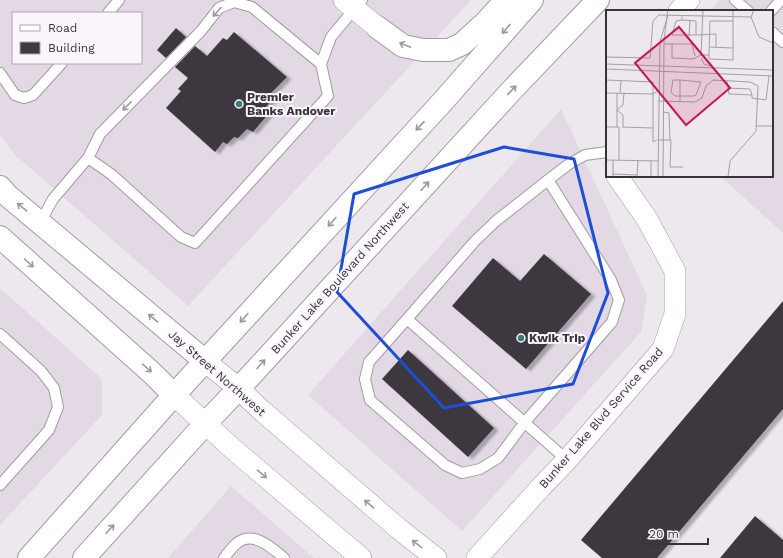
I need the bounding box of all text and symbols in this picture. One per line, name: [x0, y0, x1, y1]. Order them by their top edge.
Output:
one-way arrow: [212, 7, 221, 17]
inset map: [606, 10, 773, 177]
legend: [12, 12, 142, 64]
text: Road: [48, 21, 77, 35]
one-way arrow: [502, 24, 511, 34]
text: Building: [48, 41, 95, 55]
one-way arrow: [399, 41, 411, 49]
one-way arrow: [508, 85, 517, 95]
place label: Premier Banks Andover: [247, 90, 336, 118]
marker: Premier Banks Andover: [234, 99, 244, 109]
one-way arrow: [123, 101, 132, 111]
one-way arrow: [415, 121, 424, 131]
one-way arrow: [420, 180, 429, 191]
street label: Bunker Lake Boulevard Northwest: [268, 199, 412, 357]
one-way arrow: [17, 203, 27, 212]
one-way arrow: [327, 217, 336, 227]
one-way arrow: [24, 258, 34, 267]
one-way arrow: [240, 313, 249, 323]
one-way arrow: [148, 314, 159, 323]
street label: Jay Street Northwest: [166, 327, 268, 419]
place label: Kwik Trip: [529, 331, 586, 345]
marker: Kwik Trip: [516, 333, 526, 343]
street label: Bunker Lake Blvd Service Road: [536, 345, 666, 491]
one-way arrow: [257, 359, 266, 369]
one-way arrow: [141, 364, 152, 373]
one-way arrow: [257, 470, 268, 479]
one-way arrow: [364, 499, 375, 508]
scale bar: [643, 520, 708, 546]
one-way arrow: [105, 524, 114, 534]
text: 20 m: [649, 527, 679, 541]
one-way arrow: [412, 539, 423, 548]

